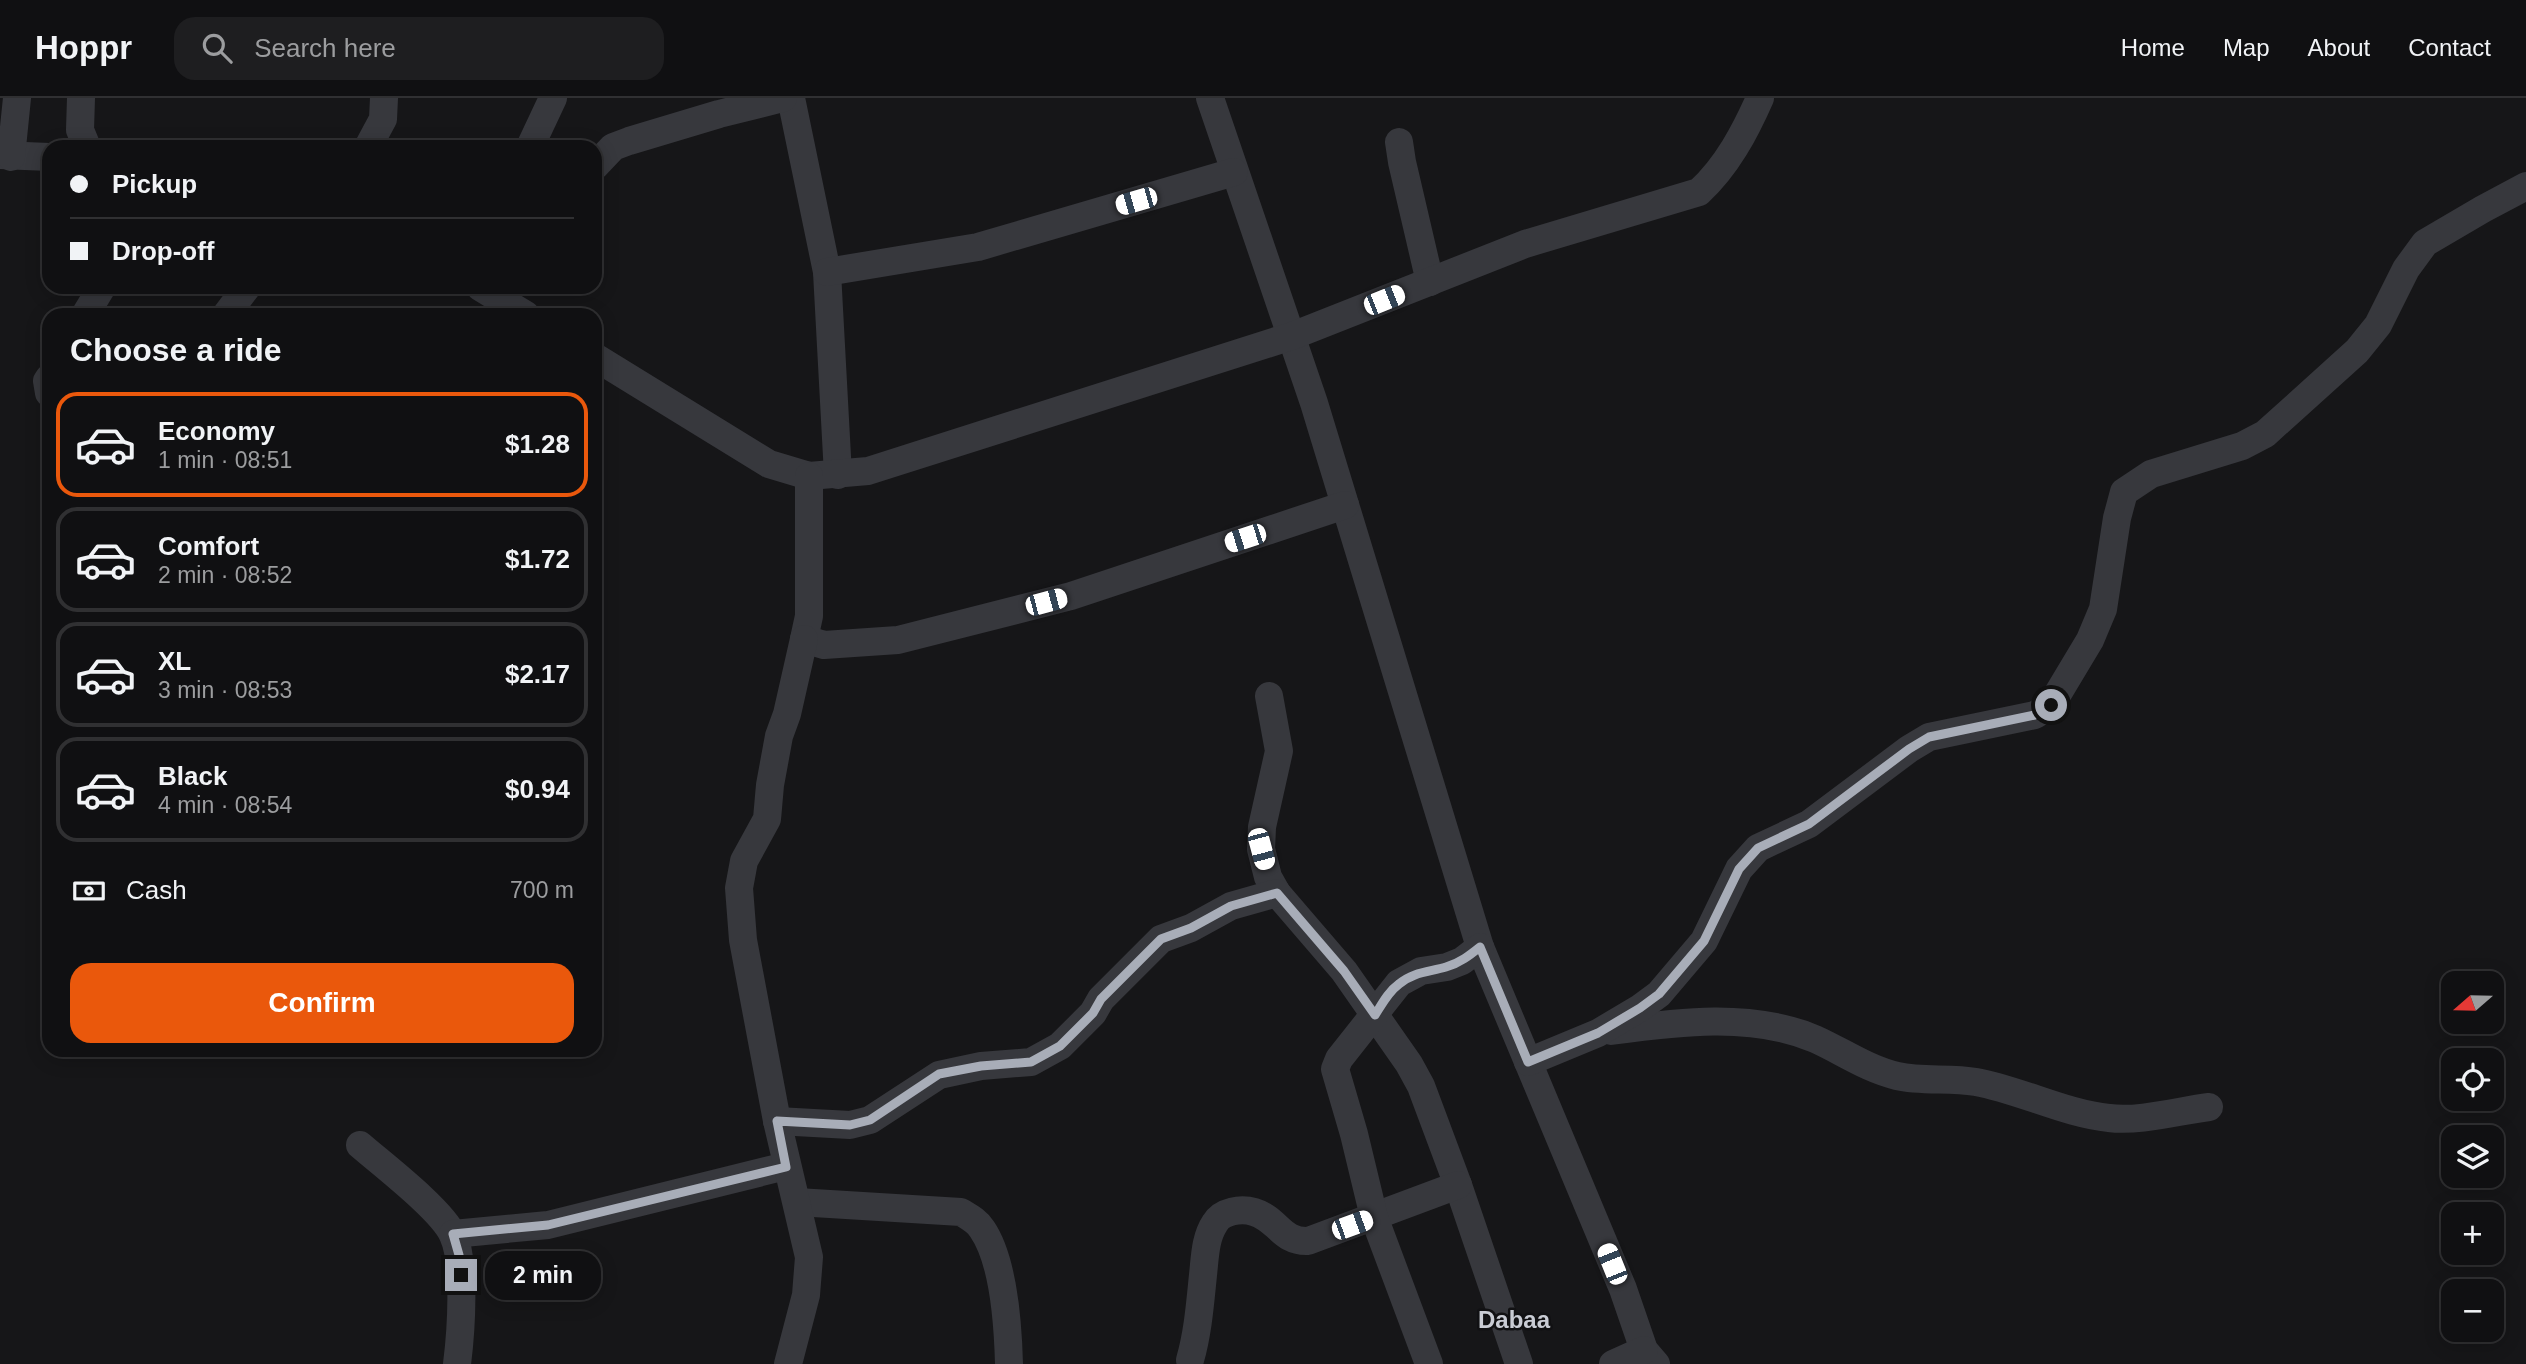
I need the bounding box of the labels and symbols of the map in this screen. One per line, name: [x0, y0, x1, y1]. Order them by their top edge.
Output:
car: [1113, 185, 1160, 217]
car: [1361, 282, 1408, 318]
car: [1222, 522, 1269, 554]
car: [1023, 586, 1070, 618]
route start: [2035, 689, 2067, 721]
car: [1246, 826, 1277, 872]
north arrow: [2441, 971, 2504, 1034]
car: [1329, 1208, 1376, 1242]
car: [1595, 1241, 1630, 1287]
callout: 2 min: [486, 1250, 601, 1300]
route end: [445, 1259, 477, 1291]
district label: Dabaa: [1478, 1306, 1551, 1333]

